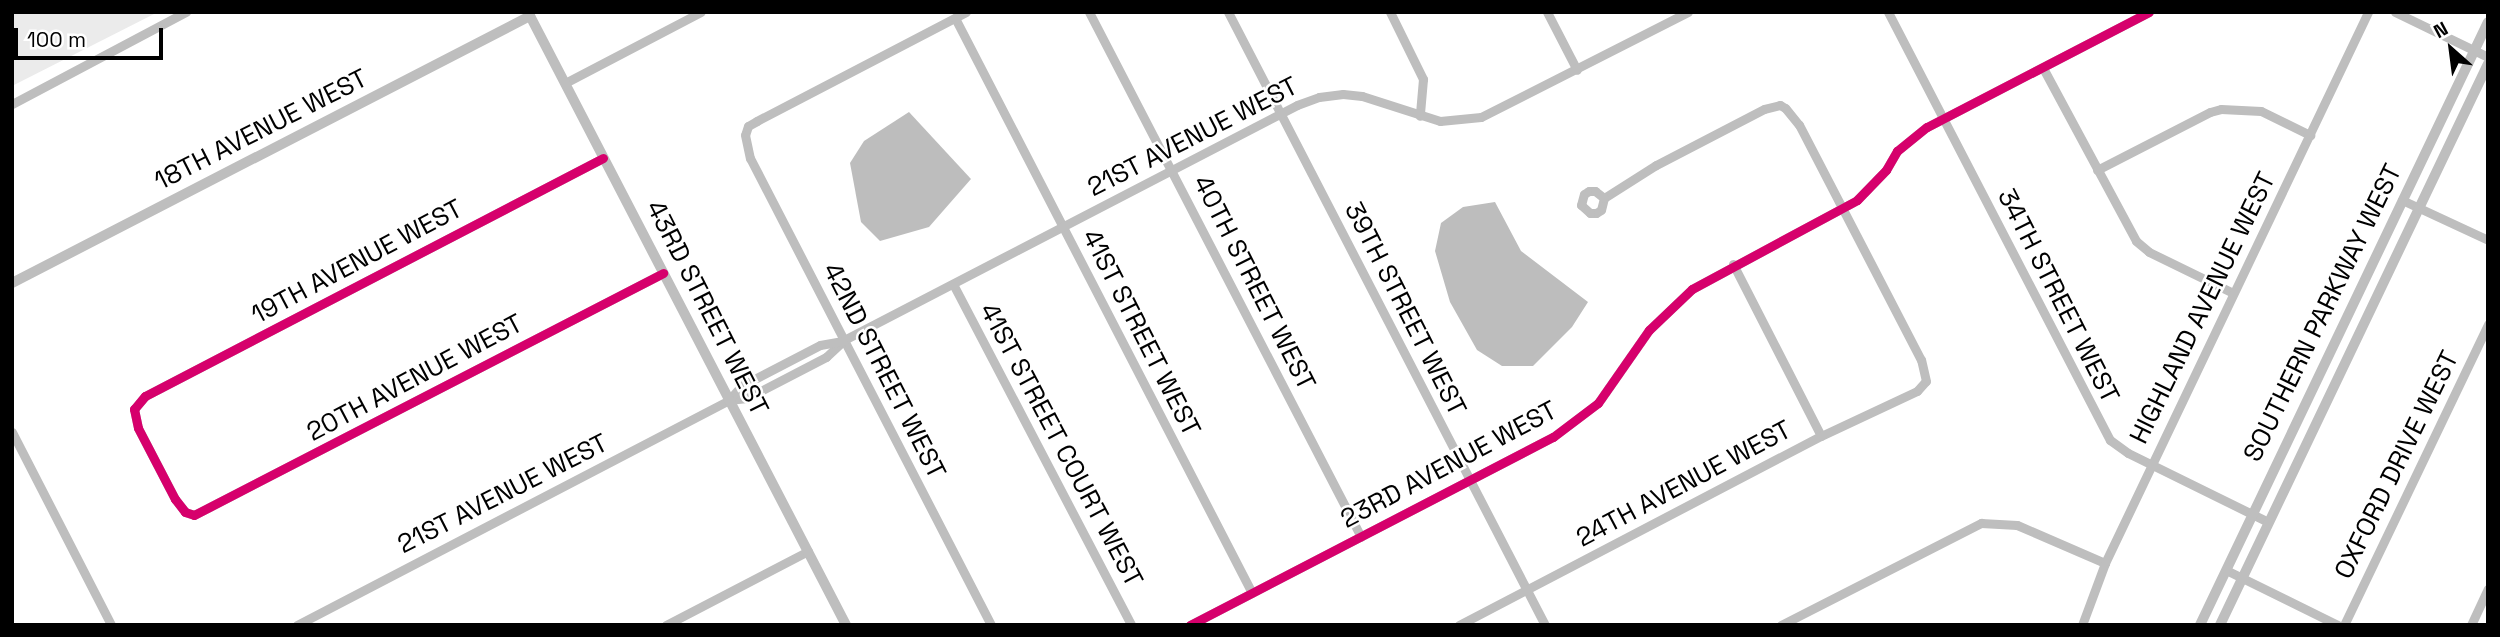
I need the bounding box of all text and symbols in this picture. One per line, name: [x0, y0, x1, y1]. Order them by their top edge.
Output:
scale bar: [18, 14, 166, 58]
north arrow: [2416, 14, 2486, 84]
text: N: [2429, 16, 2452, 44]
text: 100 m: [27, 26, 86, 53]
street label: 18TH AVENUE WEST: [149, 63, 373, 197]
street label: 21ST AVENUE WEST: [1082, 70, 1304, 204]
street label: SOUTHERN PARKWAY WEST: [2237, 159, 2409, 467]
street label: HIGHLAND AVENUE WEST: [2123, 167, 2283, 449]
street label: 40TH STREET WEST: [1186, 170, 1322, 396]
street label: 34TH STREET WEST: [1990, 183, 2126, 409]
street label: 19TH AVENUE WEST: [246, 193, 468, 331]
street label: 43RD STREET WEST: [639, 195, 775, 421]
street label: 39TH STREET WEST: [1337, 197, 1473, 421]
street label: 41ST STREET WEST: [1075, 224, 1207, 442]
street label: 42ND STREET WEST: [816, 257, 952, 485]
street label: 41ST STREET COURT WEST: [972, 297, 1150, 593]
street label: 20TH AVENUE WEST: [301, 308, 529, 448]
street label: OXFORD DRIVE WEST: [2328, 346, 2466, 584]
street label: 23RD AVENUE WEST: [1335, 395, 1563, 535]
street label: 24TH AVENUE WEST: [1571, 414, 1797, 554]
street label: 21ST AVENUE WEST: [392, 427, 614, 561]

